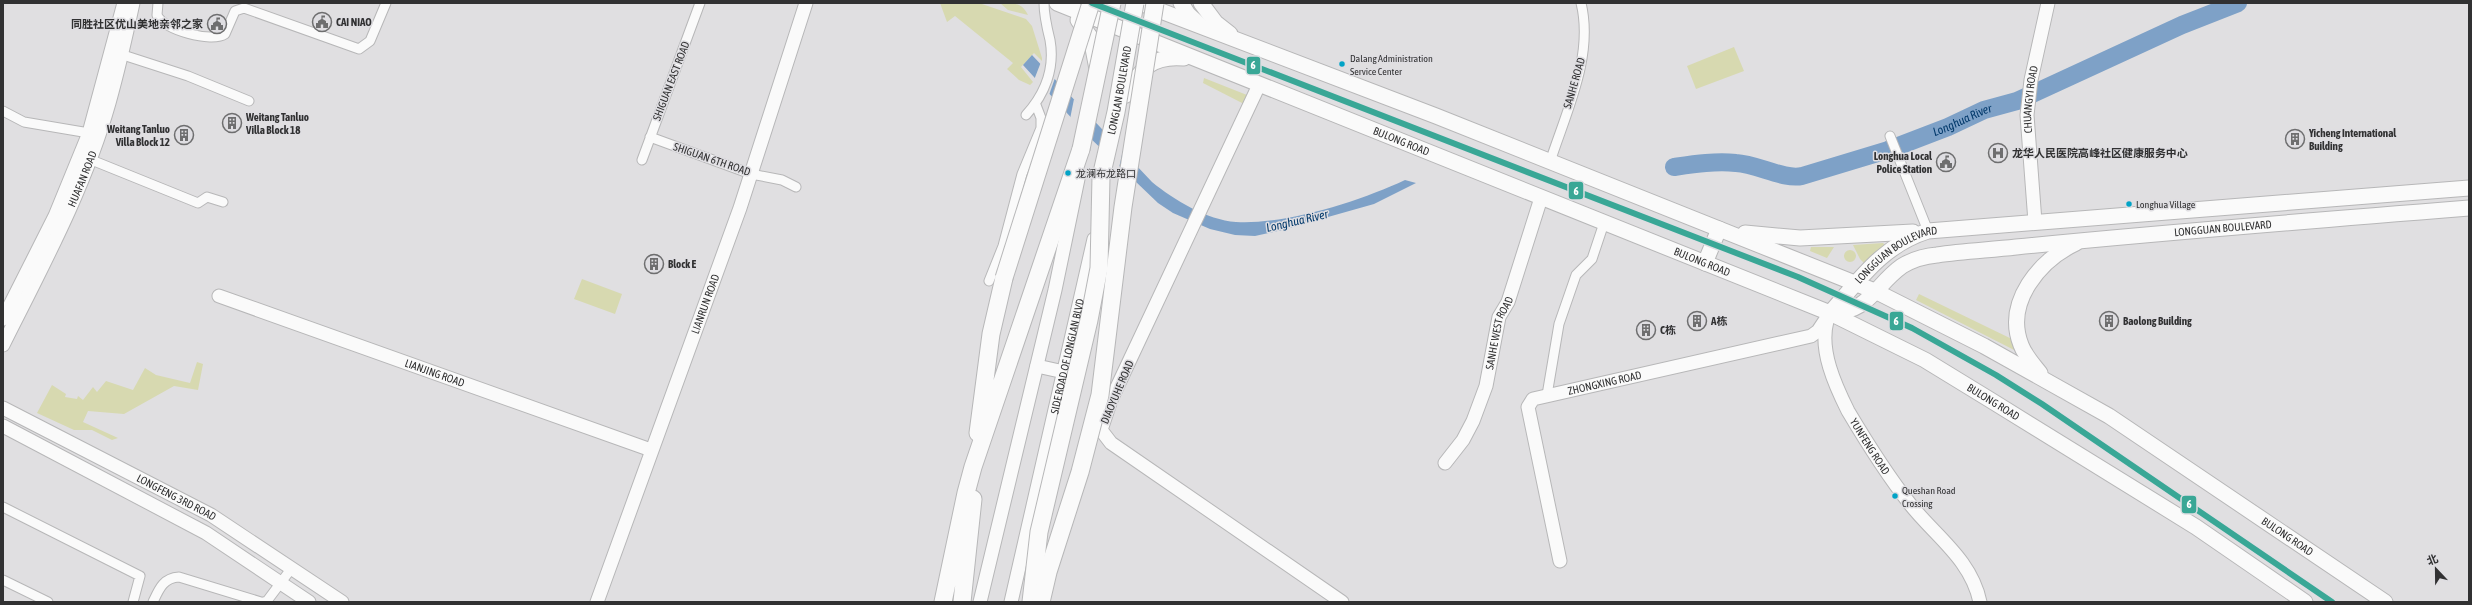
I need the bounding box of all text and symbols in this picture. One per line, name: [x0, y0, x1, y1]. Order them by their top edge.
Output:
public building icon: CAI NIAO: [311, 11, 333, 33]
public building icon: 同胜社区优山美地亲邻之家: [206, 13, 228, 35]
place label: CAI NIAO: [336, 16, 372, 28]
place label: 同胜社区优山美地亲邻之家: [71, 18, 203, 30]
street label: SHIGUAN EAST ROAD: [650, 40, 692, 122]
street label: LONGLAN BOULEVARD: [1105, 45, 1133, 136]
place label: Dalang Administration Service Center: [1350, 53, 1433, 77]
line badge: 6: [1246, 56, 1261, 75]
street label: SANHE ROAD: [1561, 56, 1587, 110]
text: 6: [1250, 59, 1256, 71]
marker: Dalang Administration Service Center: [1337, 59, 1347, 69]
street label: CHUANGYI ROAD: [2021, 64, 2040, 134]
water label: Longhua River: [1931, 101, 1994, 139]
place label: Weitang Tanluo Villa Block 18: [245, 111, 309, 136]
building icon: Weitang Tanluo Villa Block 18: [221, 112, 243, 134]
place label: Weitang Tanluo Villa Block 12: [106, 123, 170, 148]
building icon: Weitang Tanluo Villa Block 12: [173, 124, 195, 146]
street label: BULONG ROAD: [1372, 124, 1431, 158]
place label: Yicheng International Building: [2308, 127, 2397, 152]
building icon: Yicheng International Building: [2284, 128, 2306, 150]
street label: SHIGUAN 6TH ROAD: [672, 140, 752, 178]
hospital icon: 龙华人民医院高峰社区健康服务中心: [1987, 142, 2009, 164]
place label: 龙华人民医院高峰社区健康服务中心: [2012, 147, 2188, 159]
street label: HUAFAN ROAD: [65, 149, 99, 209]
place label: Longhua Local Police Station: [1874, 150, 1933, 175]
public building icon: Longhua Local Police Station: [1935, 151, 1957, 173]
marker: 龙澜布龙路口: [1063, 168, 1073, 178]
place label: 龙澜布龙路口: [1076, 168, 1136, 179]
line badge: 6: [1568, 181, 1584, 200]
text: 6: [1573, 185, 1579, 197]
marker: Longhua Village: [2124, 199, 2134, 209]
place label: Longhua Village: [2136, 199, 2196, 210]
water label: Longhua River: [1265, 207, 1330, 235]
street label: LONGGUAN BOULEVARD: [2174, 218, 2272, 238]
street label: LONGGUAN BOULEVARD: [1852, 224, 1938, 286]
street label: BULONG ROAD: [1672, 245, 1732, 278]
building icon: Block E: [643, 253, 665, 275]
place label: Block E: [668, 258, 697, 270]
street label: LIANRUN ROAD: [689, 273, 721, 335]
street label: SANHE WEST ROAD: [1483, 295, 1515, 371]
street label: SIDE ROAD OF LONGLAN BLVD: [1048, 297, 1086, 415]
building icon: A栋: [1686, 310, 1708, 332]
building icon: Baolong Building: [2098, 310, 2120, 332]
line badge: 6: [1889, 311, 1904, 331]
place label: A栋: [1710, 315, 1727, 327]
text: 6: [1893, 315, 1899, 327]
place label: Baolong Building: [2123, 315, 2192, 327]
building icon: C栋: [1635, 319, 1657, 341]
place label: C栋: [1660, 324, 1676, 336]
street label: LIANJING ROAD: [403, 357, 466, 389]
street label: DIAOYUHE ROAD: [1098, 358, 1136, 426]
street label: ZHONGXING ROAD: [1566, 369, 1642, 397]
street label: BULONG ROAD: [1965, 381, 2022, 423]
street label: YUNFENG ROAD: [1848, 416, 1892, 477]
street label: LONGFENG 3RD ROAD: [135, 472, 218, 523]
place label: Queshan Road Crossing: [1902, 485, 1956, 509]
marker: Queshan Road Crossing: [1890, 491, 1900, 501]
line badge: 6: [2181, 495, 2197, 514]
text: 6: [2186, 498, 2192, 510]
street label: BULONG ROAD: [2259, 515, 2315, 558]
north arrow: [2416, 549, 2456, 589]
text: 北: [2425, 552, 2440, 567]

